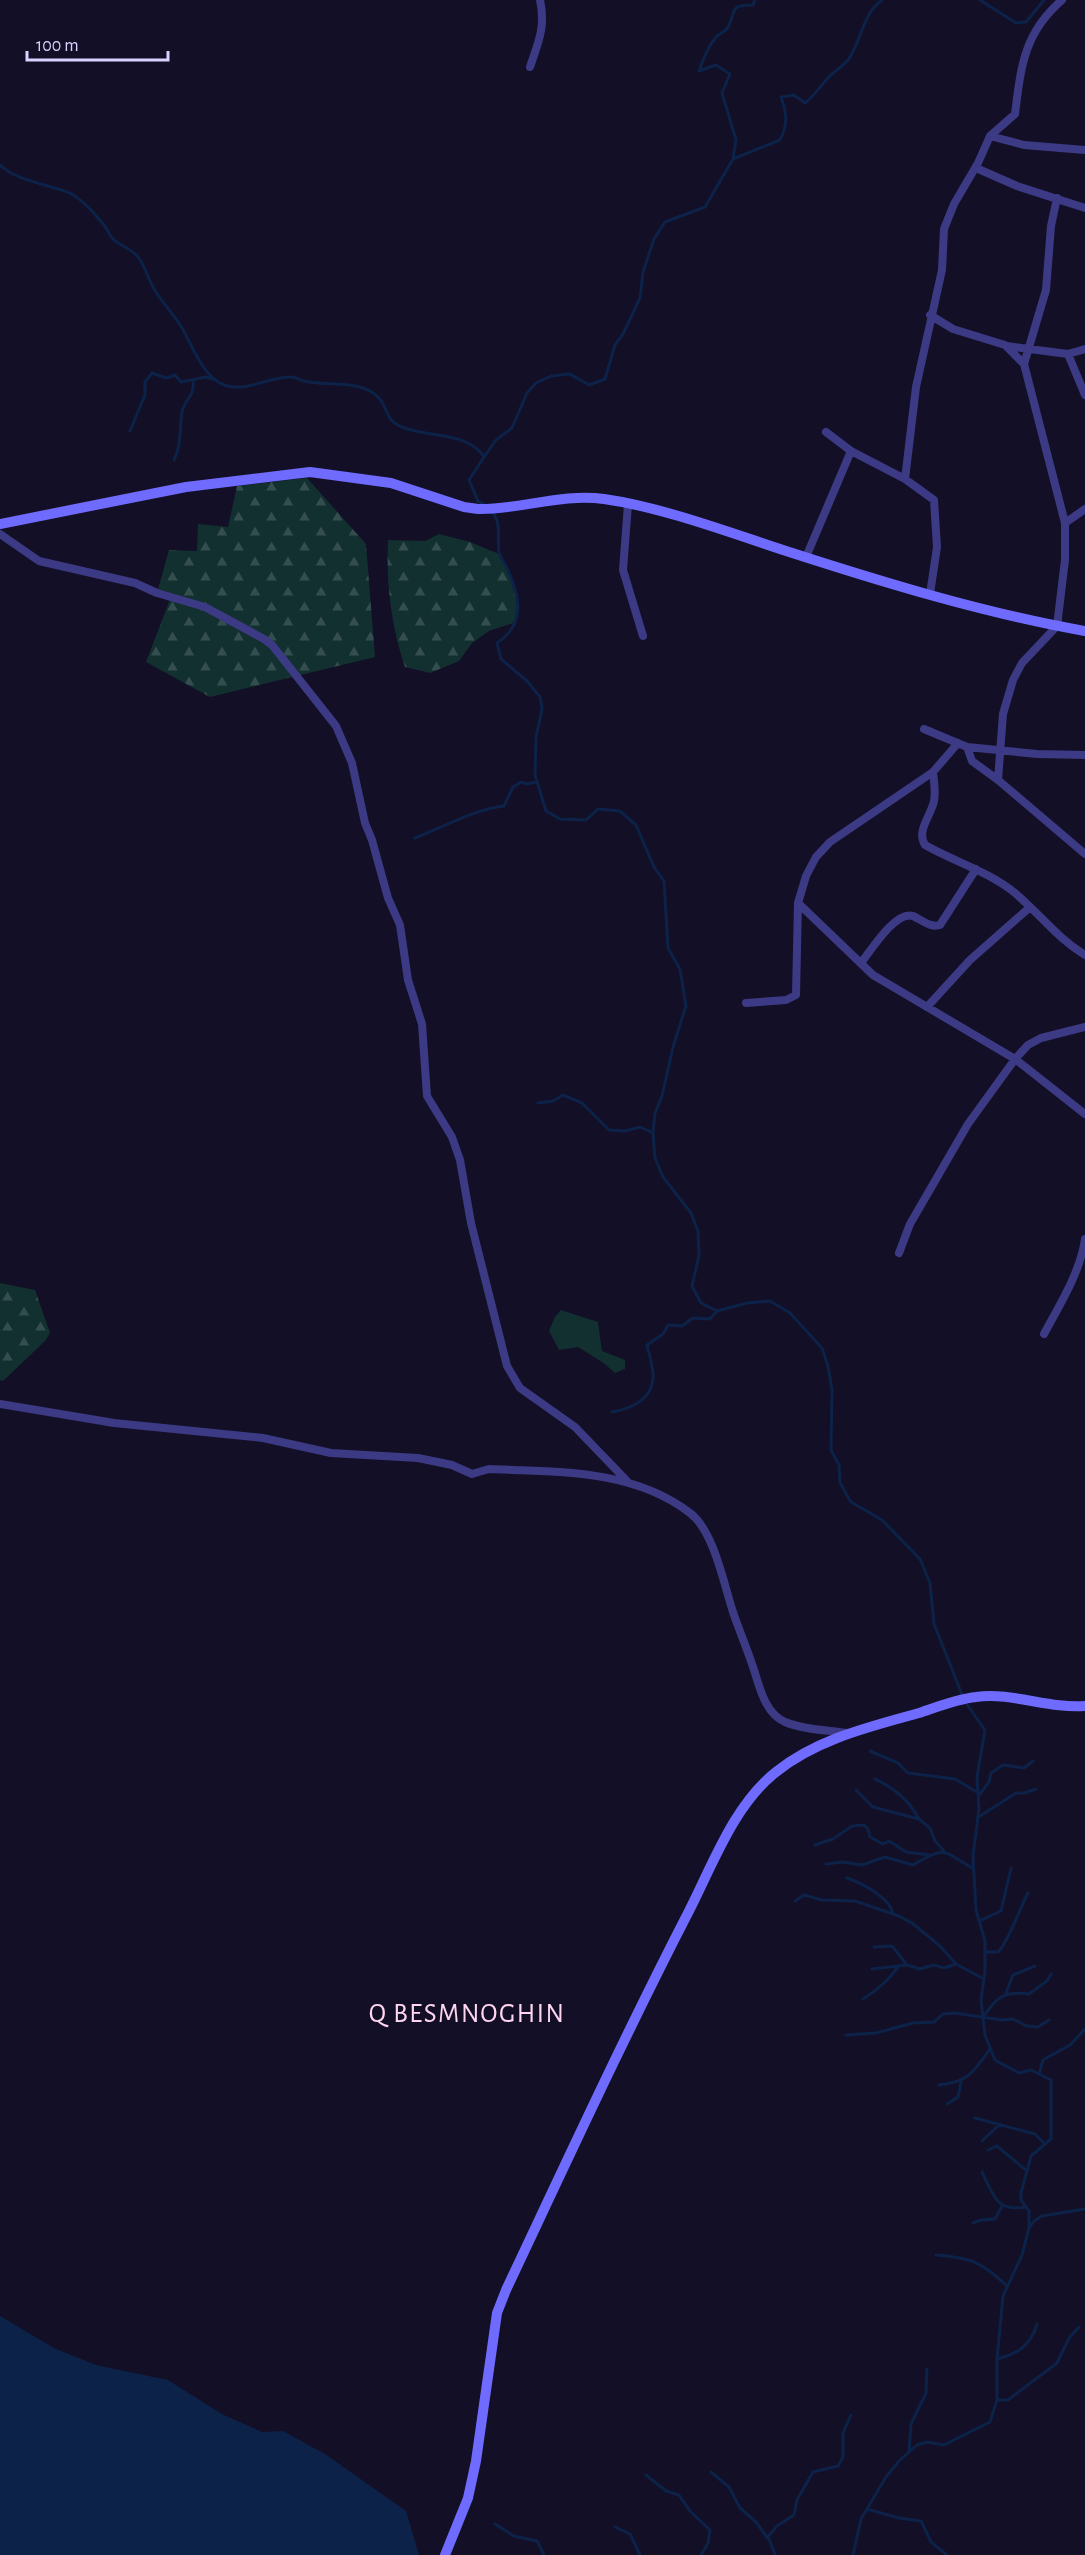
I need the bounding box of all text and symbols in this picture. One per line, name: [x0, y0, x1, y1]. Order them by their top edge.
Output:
scale bar: [27, 24, 168, 62]
text: 100 m: [36, 37, 79, 55]
district label: Q BESMNOGHIN: [369, 2000, 565, 2028]

